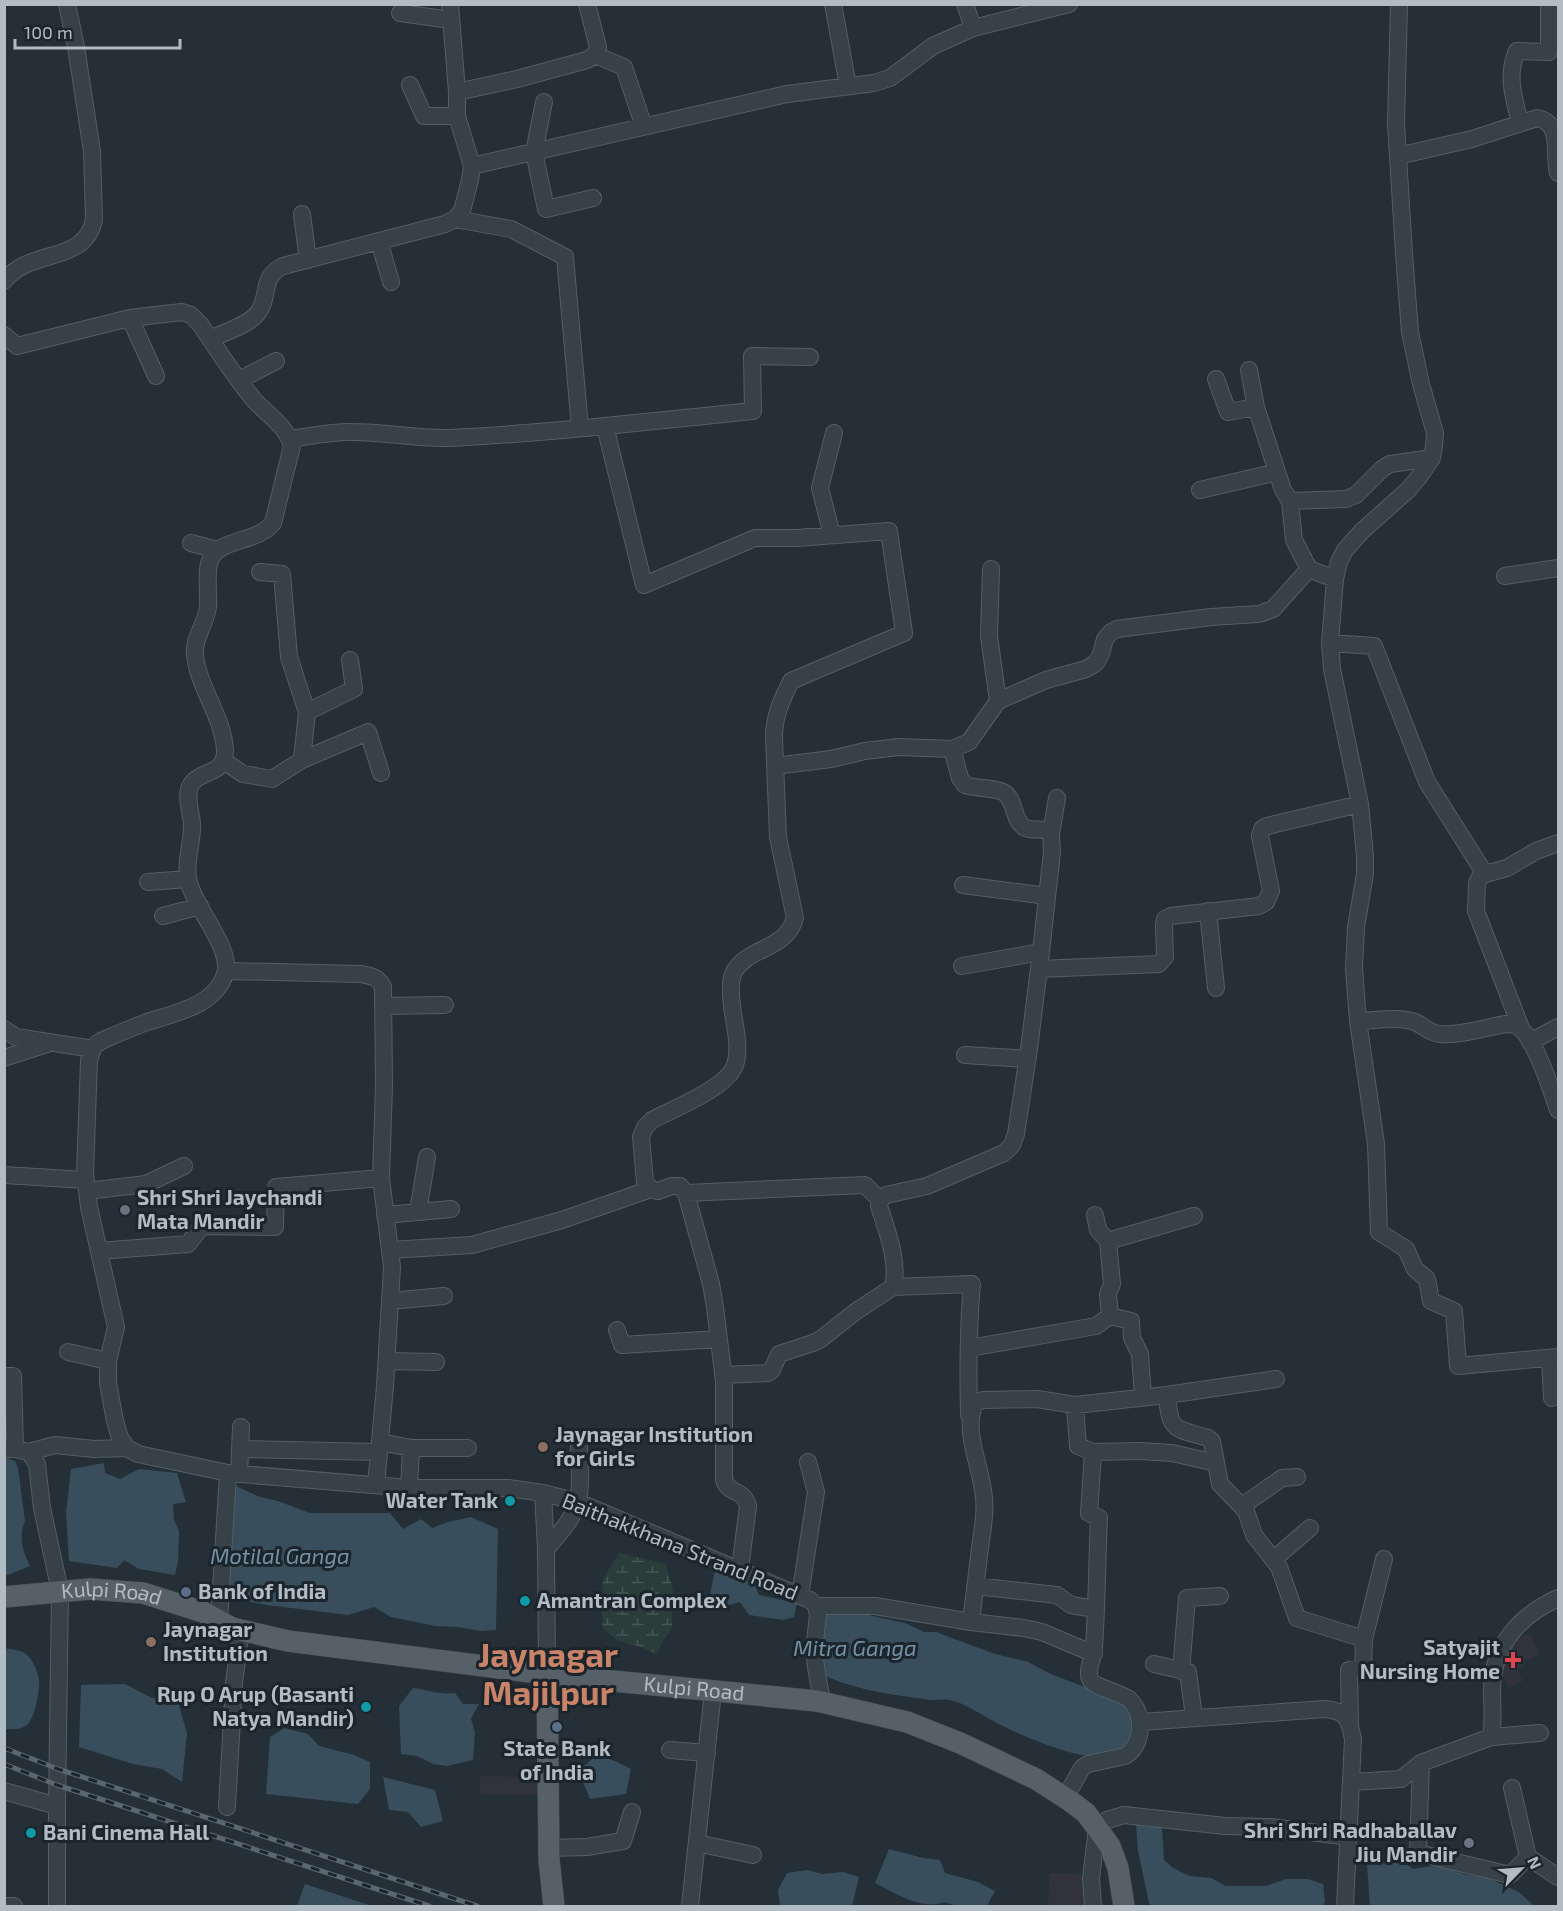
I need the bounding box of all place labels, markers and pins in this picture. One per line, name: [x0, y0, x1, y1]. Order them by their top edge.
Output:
place label: Shri Shri Jaychandi Mata Mandir: [137, 1184, 323, 1233]
marker: Shri Shri Jaychandi Mata Mandir: [118, 1203, 132, 1217]
place label: Jaynagar Institution for Girls: [555, 1421, 753, 1470]
marker: Jaynagar Institution for Girls: [536, 1440, 550, 1454]
place label: Water Tank: [386, 1487, 498, 1512]
marker: Water Tank: [503, 1494, 517, 1508]
place label: Bank of India: [198, 1578, 326, 1603]
marker: Bank of India: [179, 1585, 193, 1599]
place label: Amantran Complex: [537, 1587, 727, 1612]
marker: Amantran Complex: [518, 1594, 532, 1608]
place label: Jaynagar Institution: [163, 1616, 268, 1665]
place label: Satyajit Nursing Home: [1360, 1634, 1500, 1683]
marker: Jaynagar Institution: [144, 1635, 158, 1649]
marker: Satyajit Nursing Home: [1504, 1651, 1522, 1669]
place label: Rup O Arup (Basanti Natya Mandir): [157, 1681, 354, 1731]
marker: Rup O Arup (Basanti Natya Mandir): [359, 1700, 373, 1714]
marker: State Bank of India: [550, 1720, 564, 1734]
place label: State Bank of India: [503, 1735, 611, 1784]
place label: Shri Shri Radhaballav Jiu Mandir: [1244, 1817, 1457, 1866]
place label: Bani Cinema Hall: [43, 1819, 209, 1844]
marker: Bani Cinema Hall: [24, 1826, 38, 1840]
marker: Shri Shri Radhaballav Jiu Mandir: [1462, 1836, 1476, 1850]

